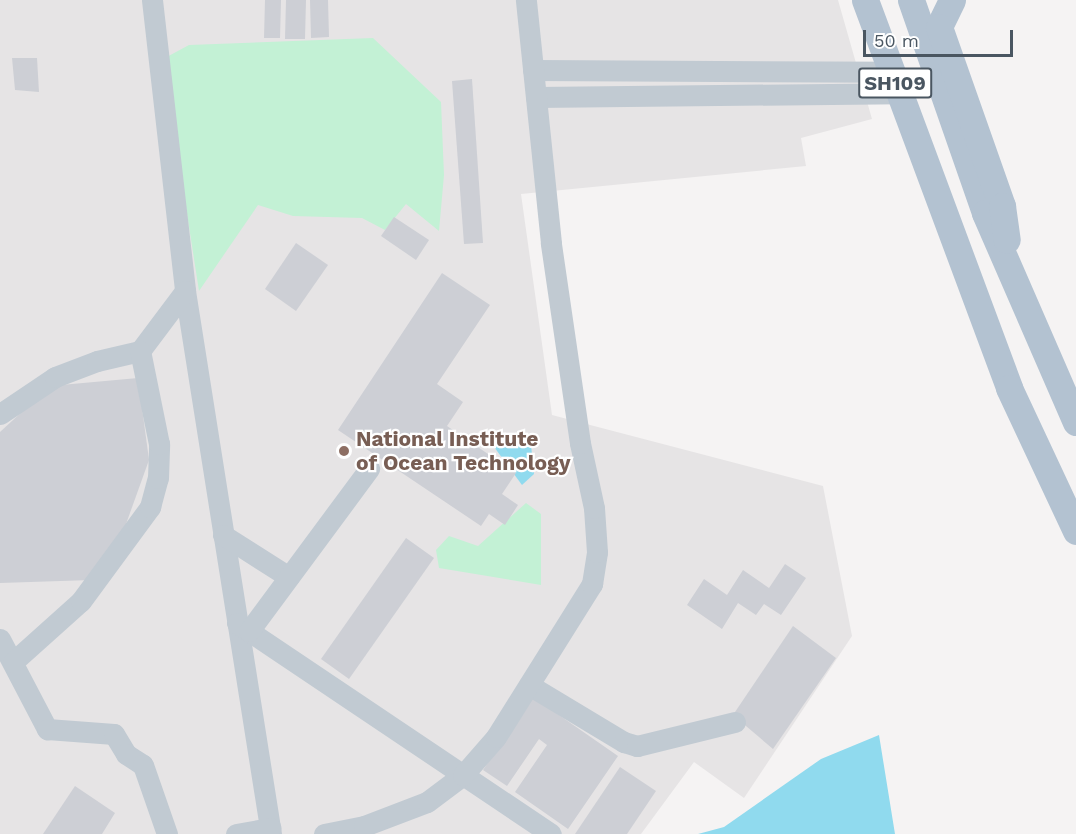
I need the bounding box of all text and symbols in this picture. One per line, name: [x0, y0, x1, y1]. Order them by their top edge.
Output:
scale bar: [866, 18, 1016, 56]
text: 50 m: [874, 30, 919, 51]
road number: SH109: [858, 66, 932, 100]
place label: National Institute of Ocean Technology: [356, 426, 571, 476]
marker: National Institute of Ocean Technology: [337, 444, 351, 458]

